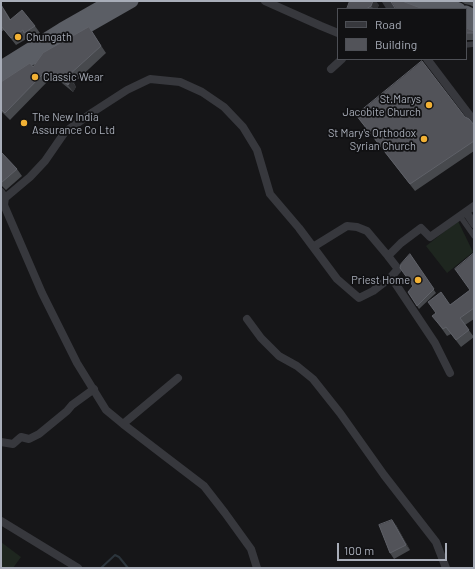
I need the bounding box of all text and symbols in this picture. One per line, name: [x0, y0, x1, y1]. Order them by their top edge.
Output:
legend: [337, 8, 467, 60]
text: Road: [375, 17, 402, 31]
place label: Chungath: [26, 30, 72, 44]
marker: Chungath: [13, 32, 23, 42]
text: Building: [375, 37, 417, 51]
place label: Classic Wear: [43, 70, 104, 84]
marker: Classic Wear: [30, 72, 40, 82]
place label: St.Marys Jacobite Church: [343, 92, 421, 118]
marker: St.Marys Jacobite Church: [424, 100, 434, 110]
place label: The New India Assurance Co Ltd: [32, 110, 115, 136]
marker: The New India Assurance Co Ltd: [19, 118, 29, 128]
place label: St Mary's Orthodox Syrian Church: [328, 126, 416, 152]
marker: St Mary's Orthodox Syrian Church: [419, 134, 429, 144]
place label: Priest Home: [351, 273, 410, 287]
marker: Priest Home: [413, 275, 423, 285]
scale bar: [339, 535, 449, 561]
text: 100 m: [344, 543, 374, 557]

